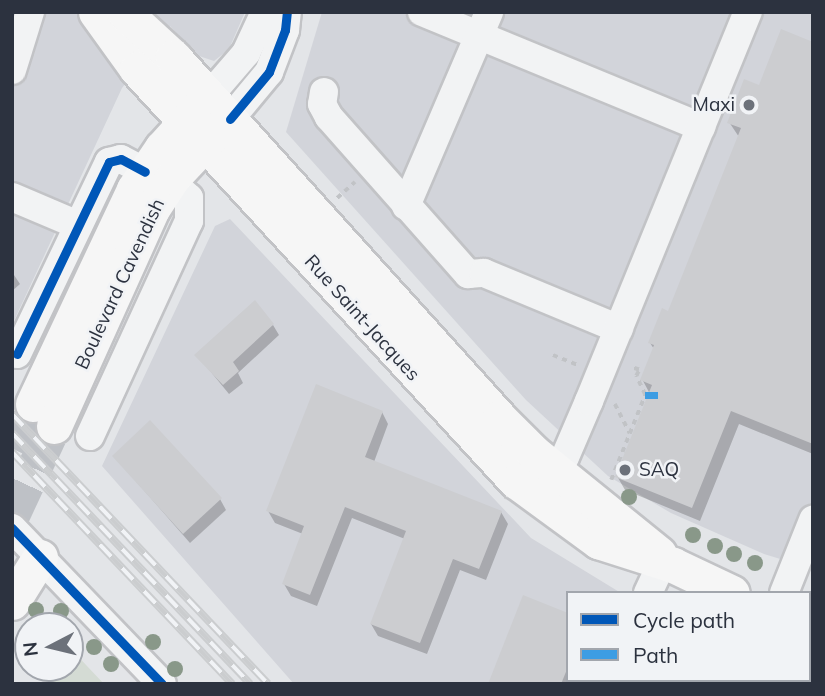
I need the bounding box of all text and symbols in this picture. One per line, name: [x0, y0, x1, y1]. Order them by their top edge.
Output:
place label: Maxi: [693, 94, 735, 116]
marker: Maxi: [741, 97, 757, 113]
street label: Boulevard Cavendish: [70, 195, 170, 373]
street label: Rue Saint-Jacques: [300, 250, 424, 386]
place label: SAQ: [639, 459, 679, 481]
marker: SAQ: [617, 462, 633, 478]
legend: [566, 591, 811, 682]
text: Cycle path: [633, 607, 735, 633]
north arrow: [14, 612, 84, 682]
text: N: [17, 641, 43, 658]
text: Path: [633, 642, 678, 668]

